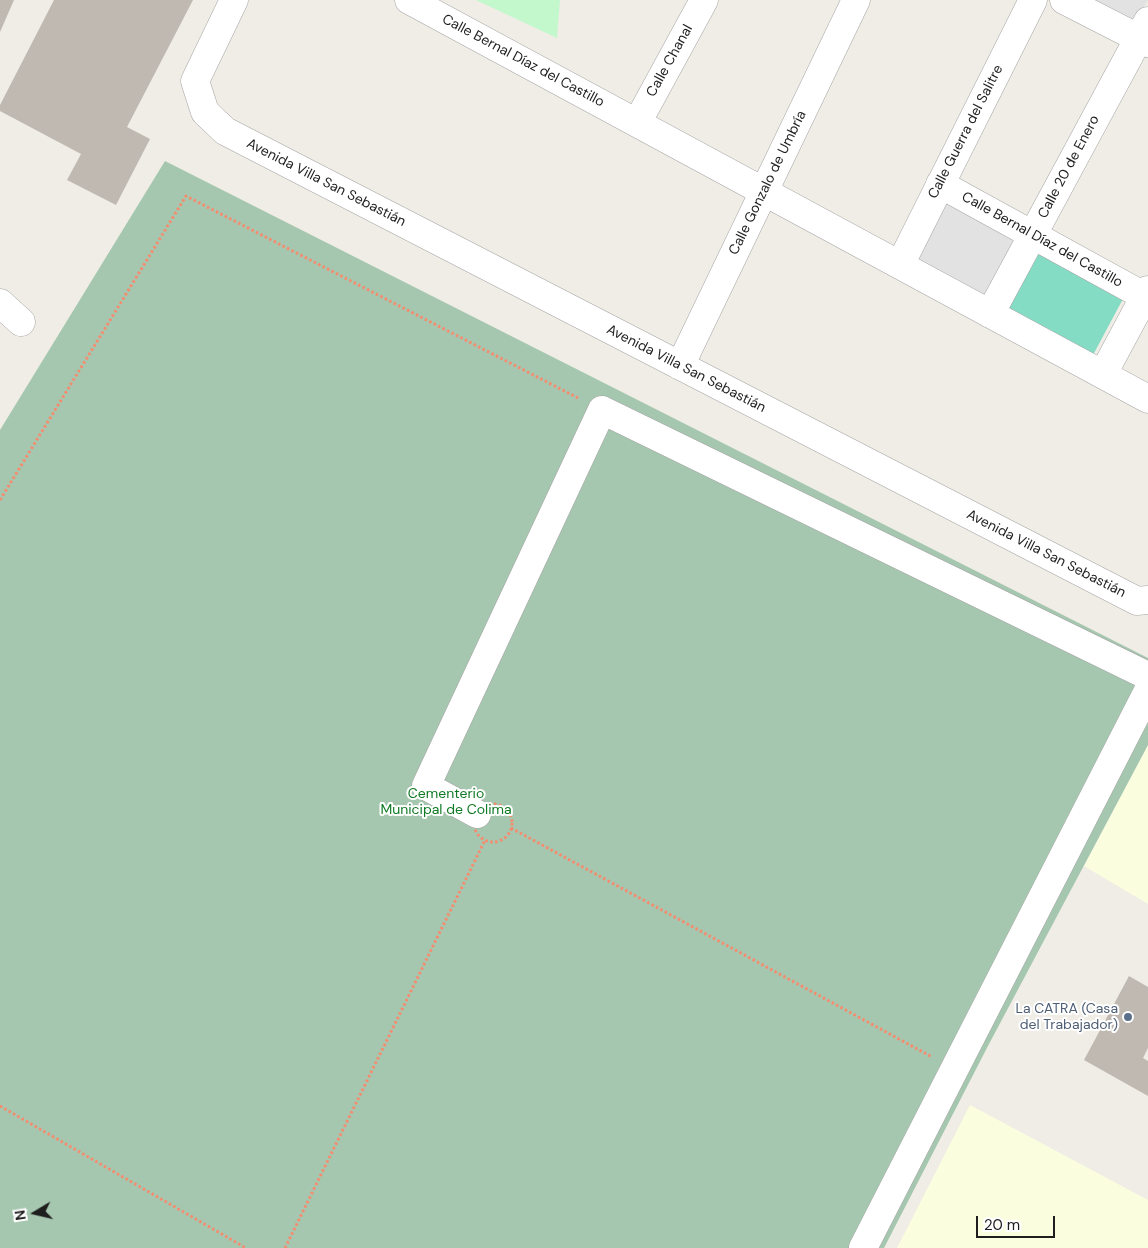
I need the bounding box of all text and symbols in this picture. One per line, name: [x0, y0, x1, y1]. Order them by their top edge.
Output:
street label: Calle Bernal Díaz del Castillo: [439, 11, 607, 111]
street label: Calle Chanal: [643, 22, 697, 100]
street label: Calle Guerra del Salitre: [925, 62, 1007, 202]
street label: Calle Gonzalo de Umbría: [726, 108, 810, 258]
street label: Calle 20 de Enero: [1035, 113, 1103, 221]
street label: Avenida Villa San Sebastián: [244, 135, 408, 231]
street label: Calle Bernal Díaz del Castillo: [959, 189, 1125, 291]
street label: Avenida Villa San Sebastián: [604, 321, 768, 417]
street label: Avenida Villa San Sebastián: [964, 506, 1128, 602]
park label: Cementerio Municipal de Colima: [380, 786, 512, 819]
place label: La CATRA (Casa del Trabajador): [1016, 1001, 1118, 1034]
marker: La CATRA (Casa del Trabajador): [1122, 1011, 1134, 1023]
north arrow: [10, 1188, 60, 1238]
scale bar: [978, 1206, 1057, 1238]
text: N: [10, 1209, 30, 1222]
text: 20 m: [984, 1215, 1020, 1235]

